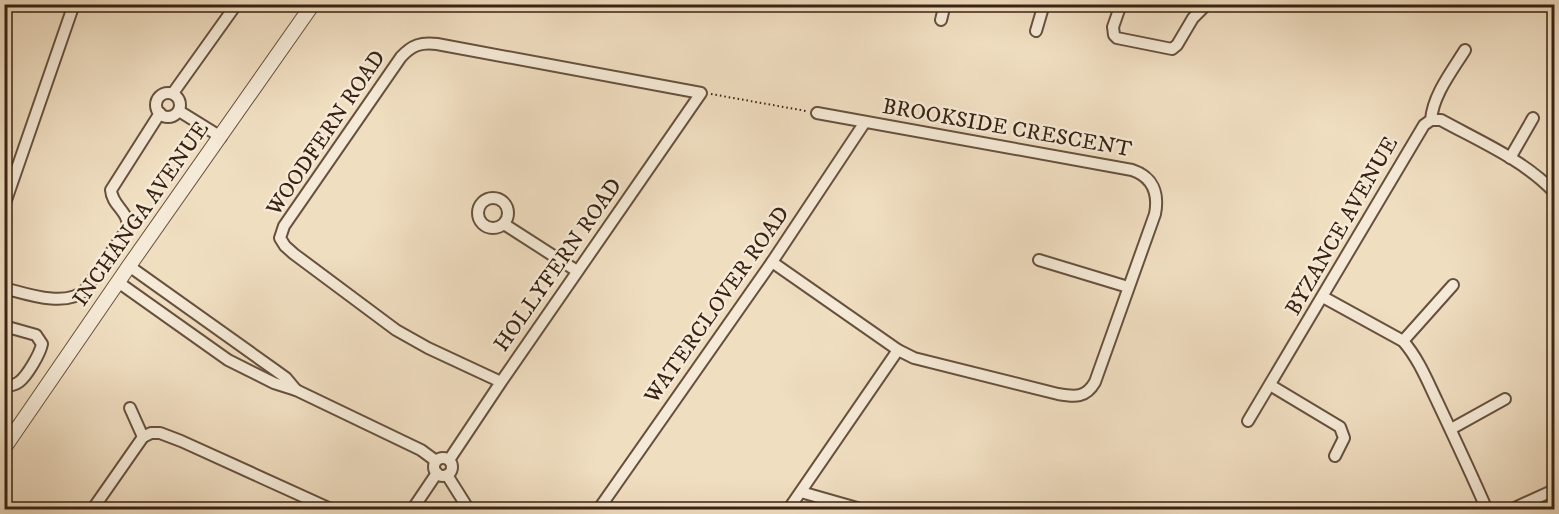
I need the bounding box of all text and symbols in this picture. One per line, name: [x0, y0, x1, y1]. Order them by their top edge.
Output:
street label: WOODFERN ROAD: [260, 45, 391, 222]
street label: BROOKSIDE CRESCENT: [880, 93, 1134, 163]
street label: INCHANGA AVENUE: [67, 116, 215, 312]
street label: BYZANCE AVENUE: [1280, 132, 1404, 320]
street label: HOLLYFERN ROAD: [488, 173, 628, 357]
street label: WATERCLOVER ROAD: [638, 201, 795, 410]

